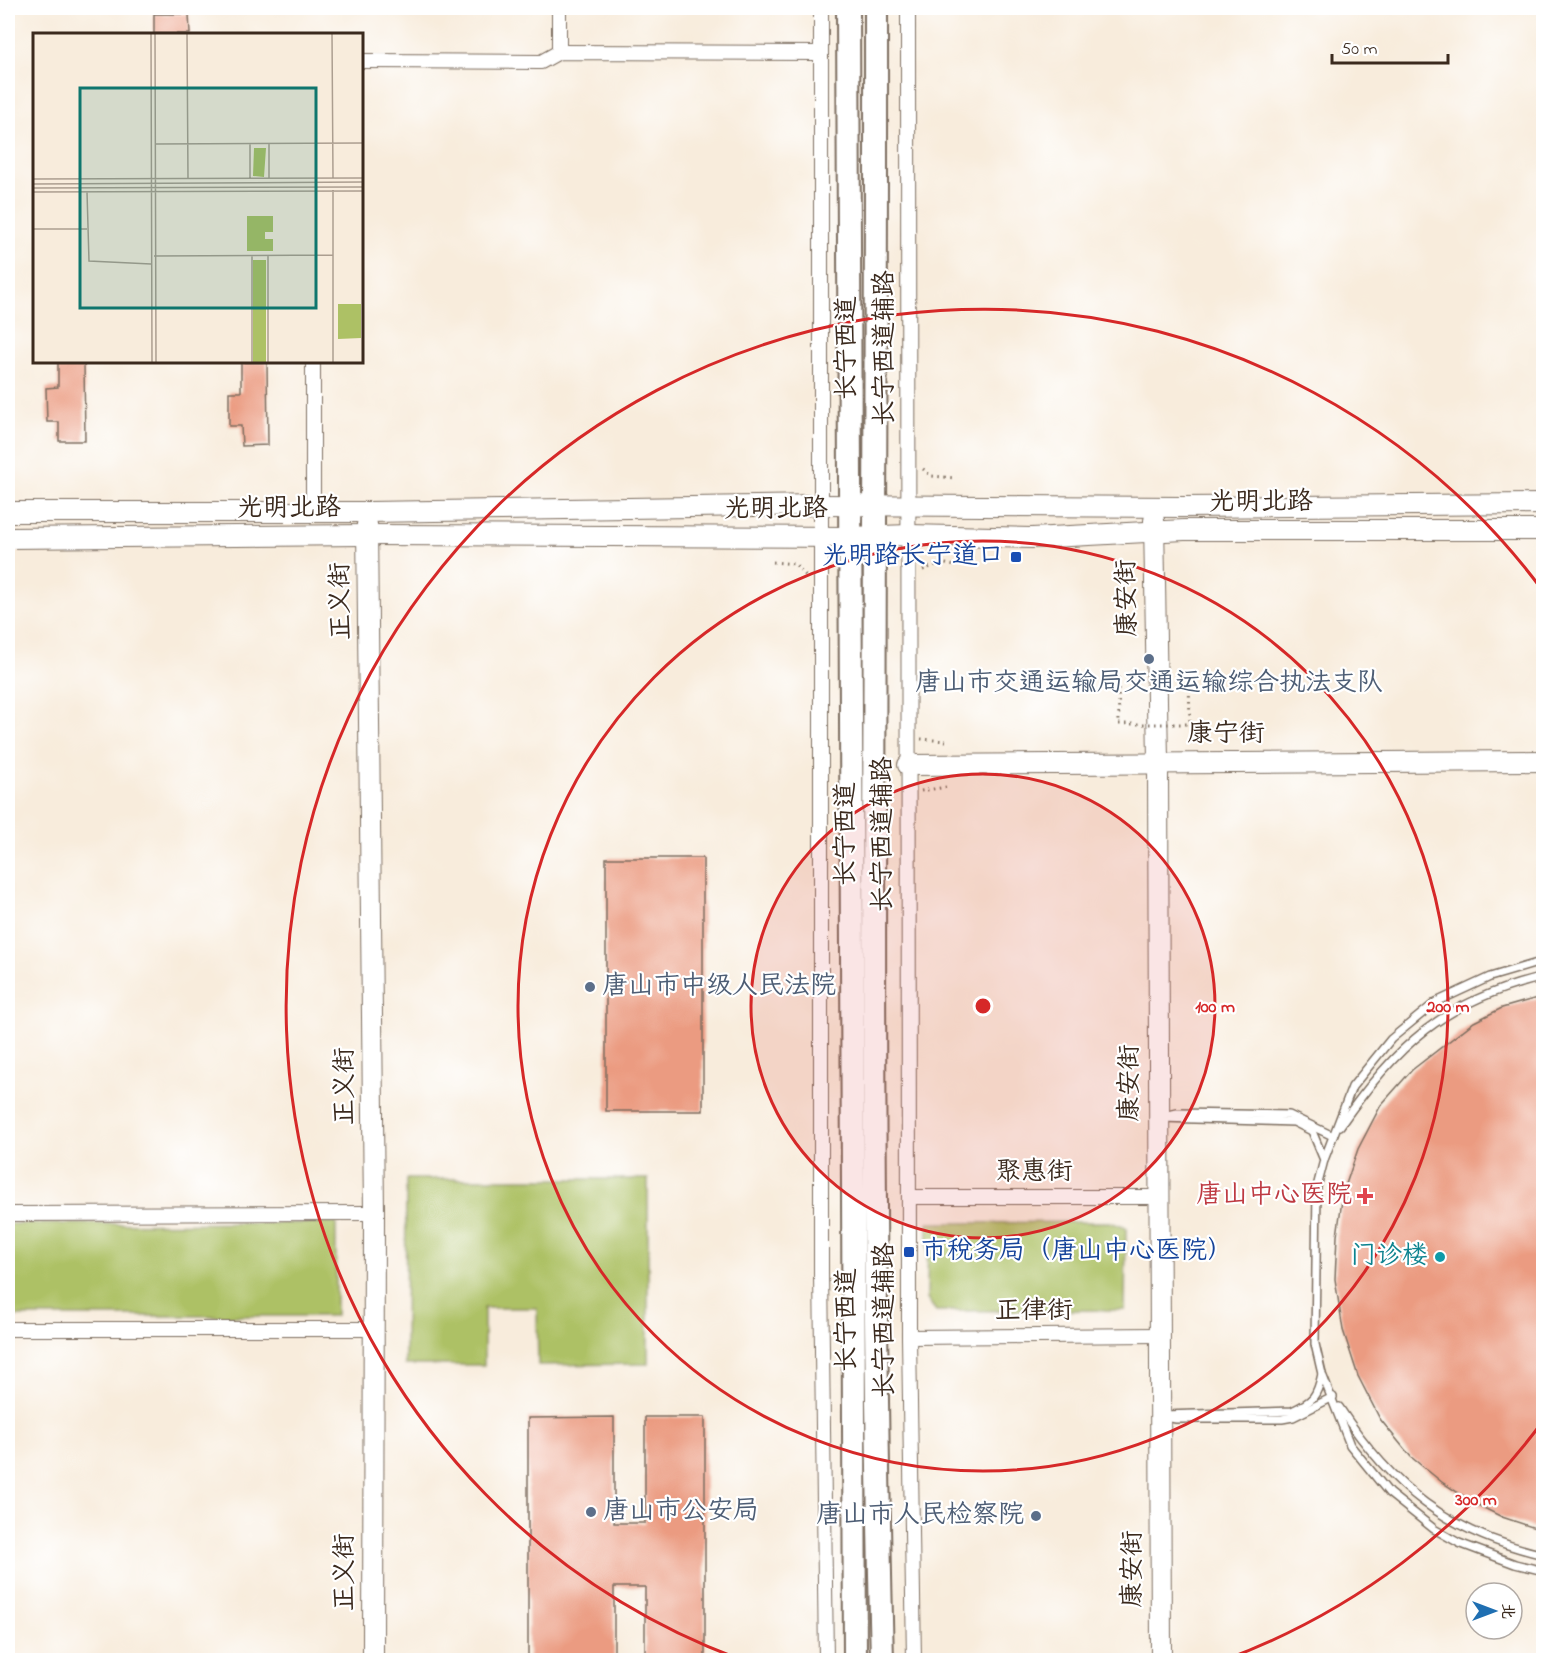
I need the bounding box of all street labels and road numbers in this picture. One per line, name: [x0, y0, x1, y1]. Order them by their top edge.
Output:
street label: 长宁西道辅路: [867, 270, 905, 426]
street label: 长宁西道: [829, 296, 867, 400]
street label: 光明北路: [1209, 484, 1313, 522]
street label: 光明北路: [237, 490, 341, 528]
street label: 光明北路: [724, 491, 828, 529]
street label: 康安街: [1108, 559, 1148, 637]
street label: 正义街: [322, 562, 362, 640]
street label: 康宁街: [1187, 716, 1265, 754]
street label: 长宁西道辅路: [865, 756, 903, 912]
street label: 长宁西道: [828, 782, 866, 886]
street label: 康安街: [1112, 1044, 1150, 1122]
street label: 正义街: [327, 1047, 365, 1125]
street label: 聚惠街: [995, 1154, 1073, 1192]
street label: 长宁西道辅路: [867, 1242, 905, 1398]
street label: 长宁西道: [829, 1268, 867, 1372]
street label: 正律街: [995, 1293, 1073, 1331]
street label: 康安街: [1115, 1530, 1153, 1608]
street label: 正义街: [327, 1533, 365, 1611]

